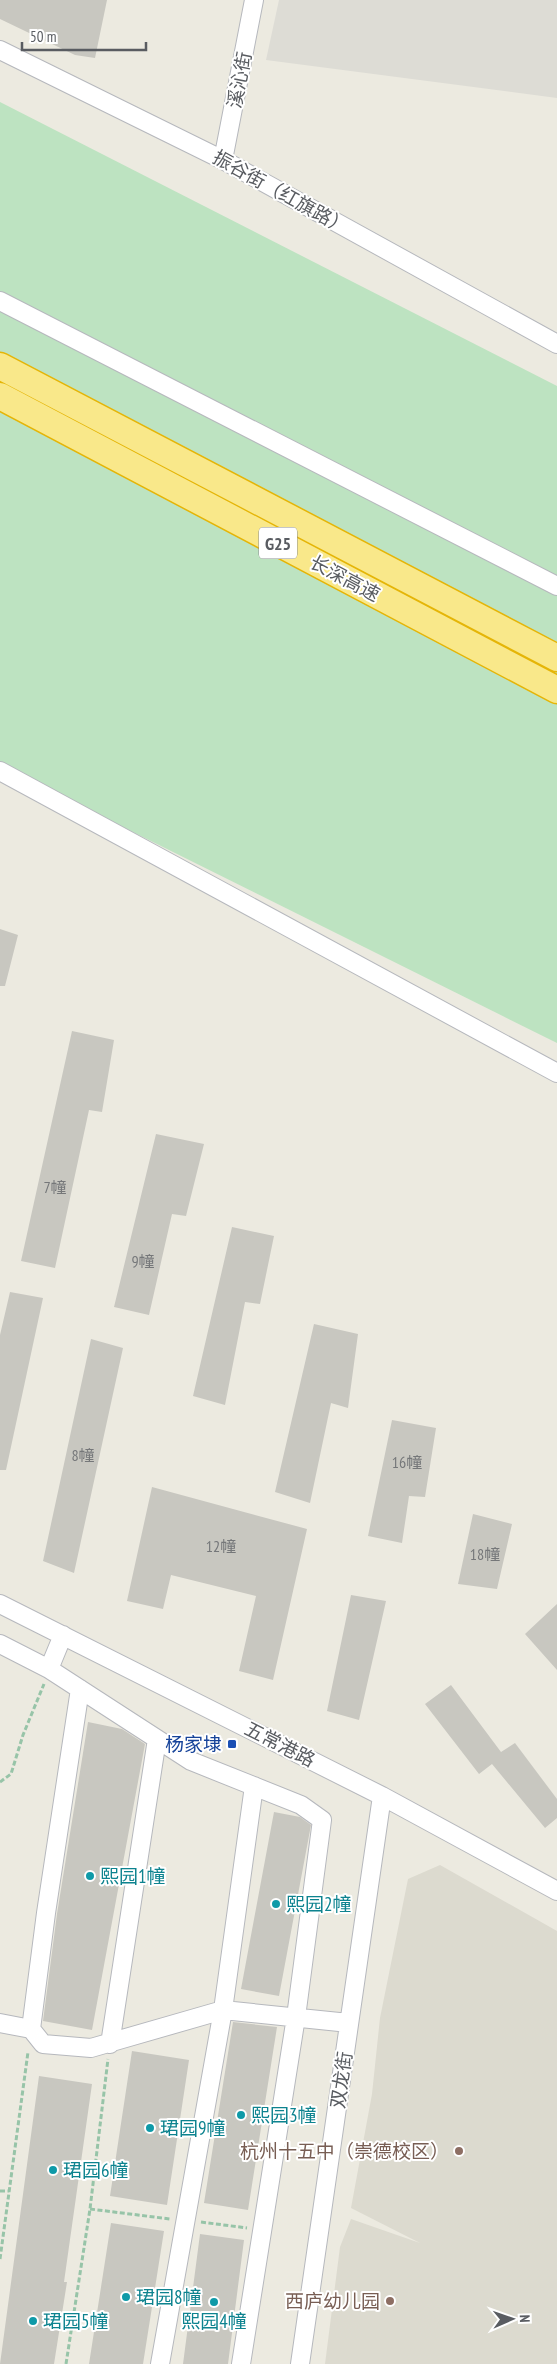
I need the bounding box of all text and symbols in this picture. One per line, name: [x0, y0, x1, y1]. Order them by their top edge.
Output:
scale bar: [22, 20, 146, 52]
text: 50 m: [30, 27, 56, 46]
street label: 溪沁街: [222, 50, 256, 110]
street label: 振谷街（红旗路）: [209, 145, 353, 239]
road number: G25: [259, 528, 297, 558]
street label: 长深高速: [306, 550, 384, 606]
house number: 7幢: [43, 1177, 67, 1197]
house number: 9幢: [131, 1251, 155, 1271]
house number: 8幢: [71, 1445, 95, 1465]
house number: 16幢: [392, 1452, 422, 1472]
house number: 12幢: [206, 1536, 236, 1556]
house number: 18幢: [470, 1544, 500, 1564]
street label: 五常港路: [241, 1716, 319, 1772]
place label: 杨家埭: [165, 1732, 222, 1756]
marker: 杨家埭: [226, 1738, 238, 1750]
place label: 熙园1幢: [100, 1864, 166, 1888]
marker: 熙园1幢: [84, 1870, 96, 1882]
place label: 熙园2幢: [286, 1892, 352, 1916]
marker: 熙园2幢: [270, 1898, 282, 1910]
street label: 双龙街: [325, 2050, 357, 2110]
place label: 熙园3幢: [251, 2103, 317, 2127]
marker: 熙园3幢: [235, 2109, 247, 2121]
place label: 珺园9幢: [160, 2116, 226, 2140]
marker: 珺园9幢: [144, 2122, 156, 2134]
place label: 杭州十五中（崇德校区）: [240, 2139, 449, 2163]
marker: 杭州十五中（崇德校区）: [453, 2145, 465, 2157]
place label: 珺园6幢: [63, 2158, 129, 2182]
marker: 珺园6幢: [47, 2164, 59, 2176]
place label: 珺园8幢: [136, 2285, 202, 2309]
place label: 西庐幼儿园: [285, 2289, 380, 2313]
marker: 珺园8幢: [120, 2291, 132, 2303]
north arrow: [487, 2294, 537, 2344]
marker: 西庐幼儿园: [384, 2295, 396, 2307]
marker: 熙园4幢: [208, 2296, 220, 2308]
place label: 珺园5幢: [43, 2309, 109, 2333]
place label: 熙园4幢: [181, 2309, 247, 2333]
text: N: [516, 2314, 534, 2323]
marker: 珺园5幢: [27, 2315, 39, 2327]

